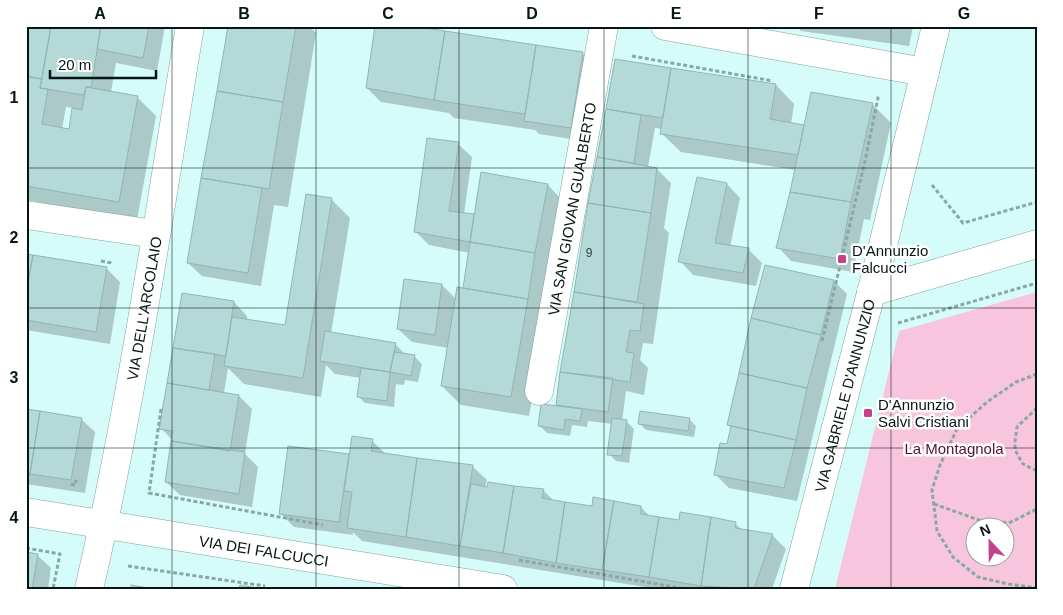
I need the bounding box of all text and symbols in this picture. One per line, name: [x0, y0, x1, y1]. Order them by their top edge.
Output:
text: A: [94, 5, 106, 22]
text: B: [238, 5, 250, 22]
text: C: [382, 5, 394, 22]
text: D: [526, 5, 538, 22]
text: E: [671, 5, 682, 22]
text: F: [814, 5, 824, 22]
text: G: [958, 5, 970, 22]
scale bar: [50, 48, 156, 80]
text: 20 m: [58, 56, 91, 73]
text: 1: [10, 89, 19, 106]
street label: VIA SAN GIOVAN GUALBERTO: [544, 101, 599, 317]
text: 2: [10, 229, 19, 246]
street label: VIA DELL'ARCOLAIO: [123, 235, 164, 382]
place label: D'Annunzio Falcucci: [852, 242, 928, 276]
house number: 9: [586, 246, 593, 260]
marker: D'Annunzio Falcucci: [836, 253, 848, 265]
street label: VIA GABRIELE D'ANNUNZIO: [811, 297, 878, 494]
text: 3: [10, 369, 19, 386]
place label: D'Annunzio Salvi Cristiani: [878, 396, 969, 430]
marker: D'Annunzio Salvi Cristiani: [862, 407, 874, 419]
park label: La Montagnola: [904, 440, 1004, 457]
text: 4: [10, 509, 19, 526]
north arrow: [966, 518, 1016, 568]
text: N: [977, 521, 993, 539]
street label: VIA DEI FALCUCCI: [198, 532, 330, 569]

